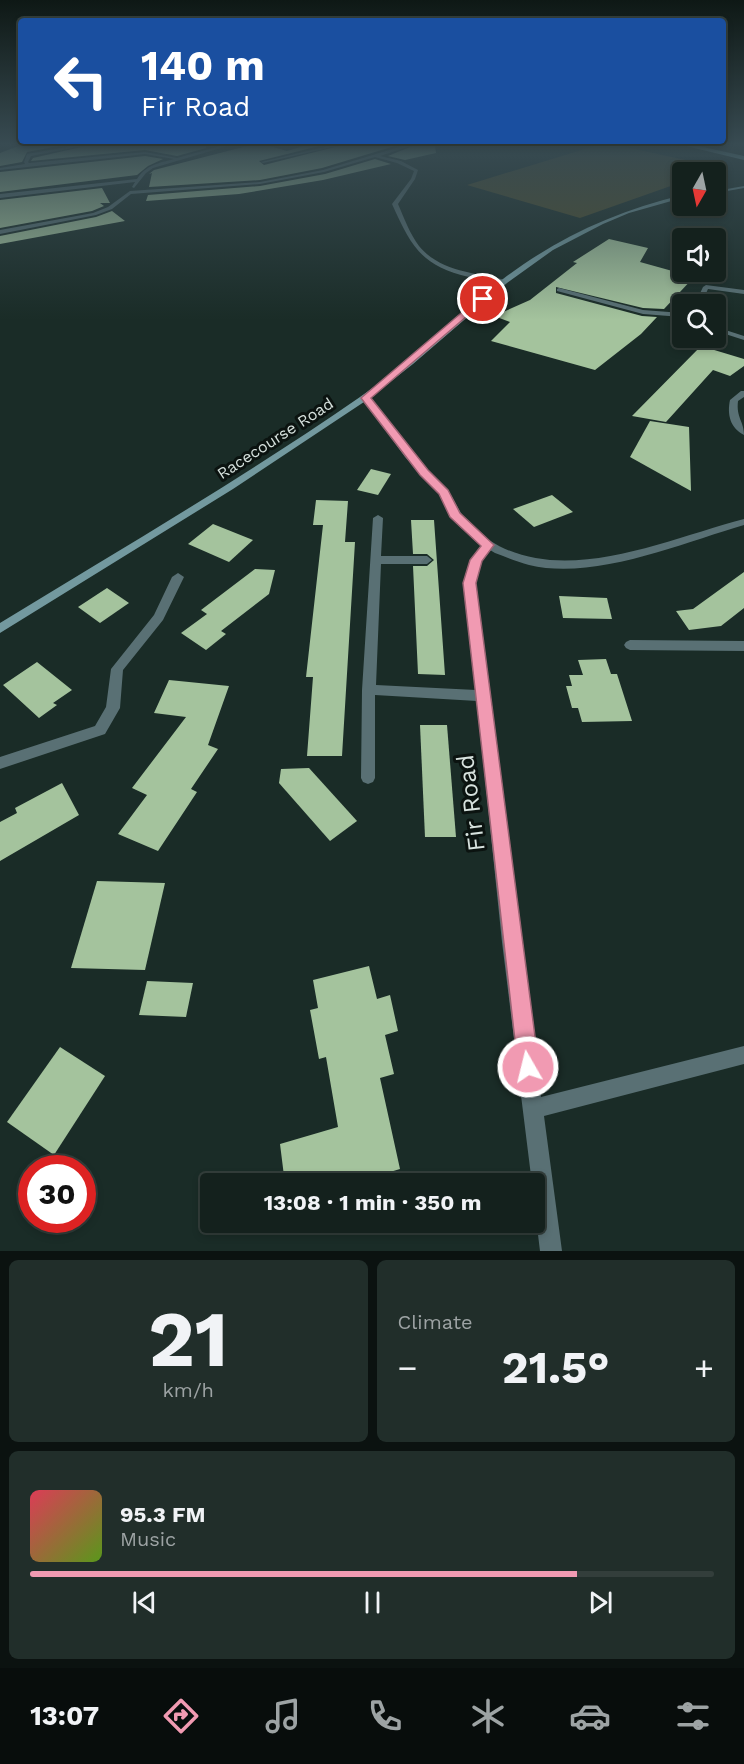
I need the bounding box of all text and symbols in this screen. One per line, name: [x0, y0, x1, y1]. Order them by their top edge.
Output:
text: 140 m: [141, 41, 265, 90]
icon: left: [42, 42, 120, 120]
text: Fir Road: [141, 91, 250, 123]
north arrow: [672, 162, 726, 216]
map controls: [672, 162, 726, 348]
button: sound: [672, 228, 726, 282]
pin: [457, 273, 508, 324]
icon: arrive: [466, 282, 499, 315]
button: search: [672, 294, 726, 348]
street label: Racecourse Road: [214, 394, 337, 483]
street label: Fir Road: [451, 753, 491, 853]
position arrow: [496, 1035, 560, 1099]
speed limit sign: 30: [18, 1155, 96, 1233]
text: 13:08 · 1 min · 350 m: [264, 1190, 481, 1215]
text: 21: [148, 1293, 228, 1385]
text: Climate: [398, 1310, 473, 1334]
text: 21.5°: [502, 1341, 610, 1394]
text: −: [398, 1348, 417, 1387]
text: +: [694, 1348, 714, 1387]
text: km/h: [162, 1378, 214, 1402]
text: 95.3 FM: [120, 1502, 205, 1527]
text: Music: [120, 1527, 176, 1551]
icon: previous: [128, 1586, 161, 1619]
icon: pause: [356, 1586, 389, 1619]
icon: next: [584, 1586, 617, 1619]
icon: directions: [160, 1695, 202, 1737]
icon: music: [262, 1695, 304, 1737]
icon: phone: [364, 1695, 406, 1737]
icon: climate: [467, 1695, 509, 1737]
icon: car: [569, 1695, 611, 1737]
icon: filters: [672, 1695, 714, 1737]
text: 13:07: [30, 1700, 99, 1732]

